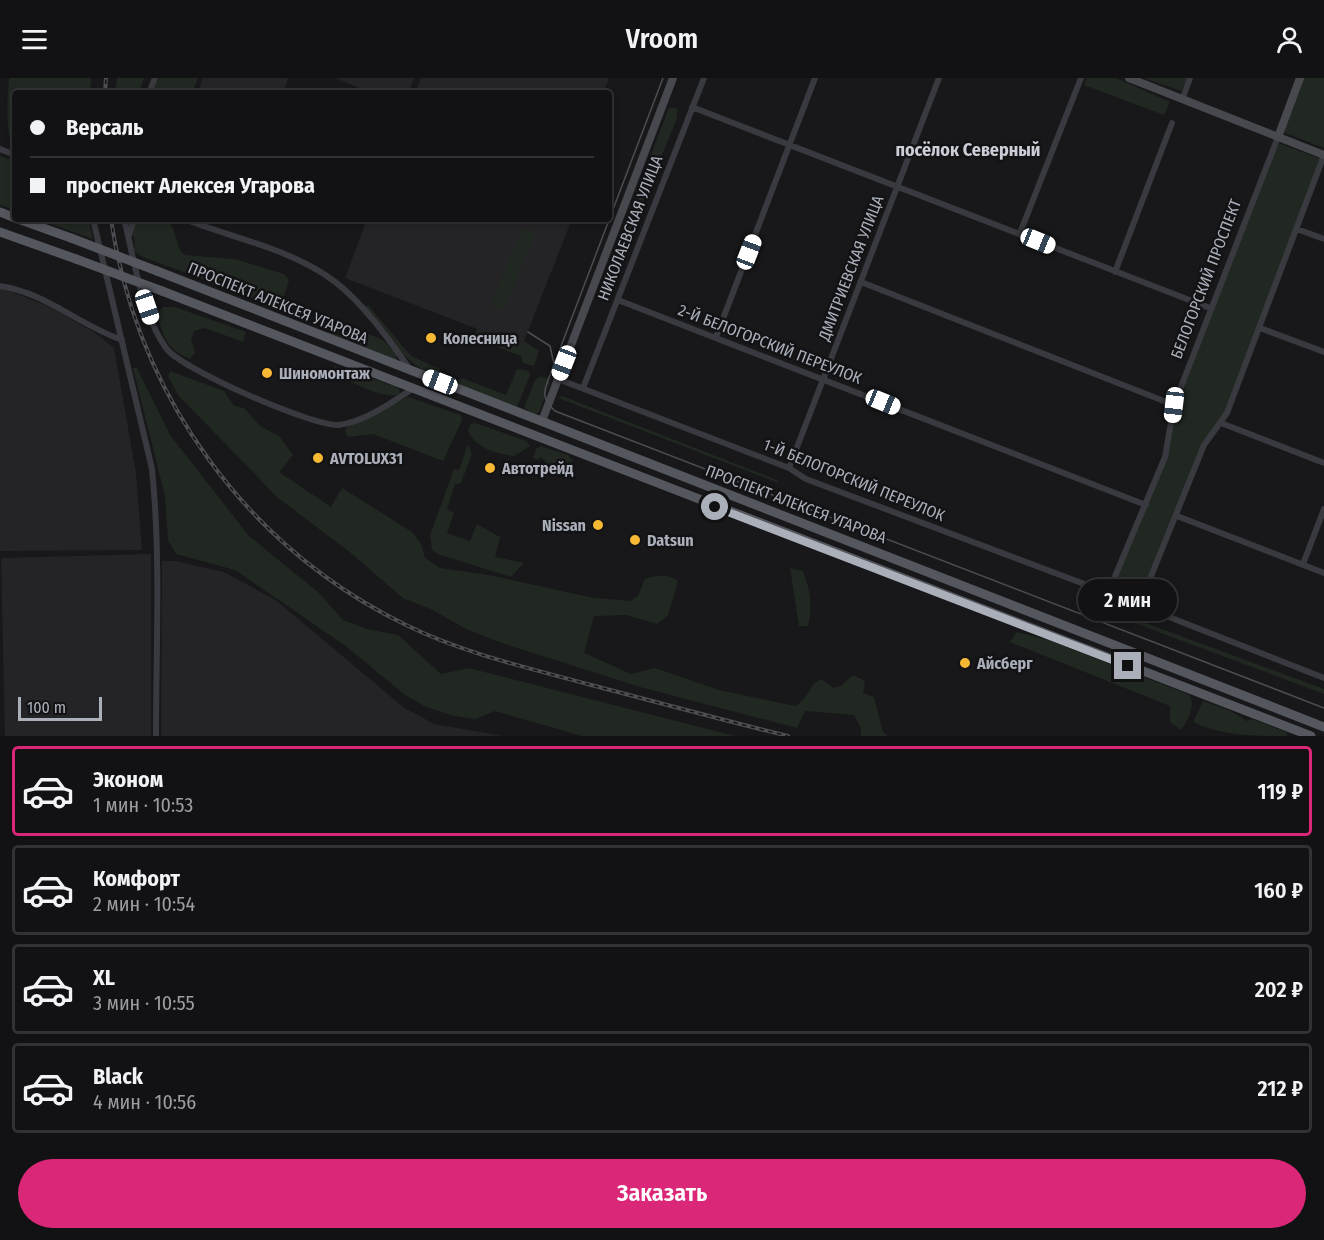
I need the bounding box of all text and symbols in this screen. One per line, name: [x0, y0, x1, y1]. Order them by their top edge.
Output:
icon: menu: [18, 23, 51, 56]
text: Vroom: [626, 23, 698, 55]
icon: person: [1273, 23, 1306, 56]
text: Версаль: [66, 114, 143, 141]
district label: посёлок Северный: [896, 139, 1041, 161]
street label: НИКОЛАЕВСКАЯ УЛИЦА: [594, 152, 667, 303]
text: проспект Алексея Угарова: [66, 172, 315, 199]
street label: ДМИТРИЕВСКАЯ УЛИЦА: [814, 192, 888, 344]
street label: БЕЛОГОРСКИЙ ПРОСПЕКТ: [1167, 196, 1245, 361]
car: [1018, 226, 1058, 256]
car: [734, 232, 764, 272]
street label: ПРОСПЕКТ АЛЕКСЕЯ УГАРОВА: [185, 258, 371, 348]
car: [133, 287, 161, 327]
street label: 2-Й БЕЛОГОРСКИЙ ПЕРЕУЛОК: [676, 300, 865, 388]
place label: Колесница: [443, 329, 517, 348]
marker: Колесница: [424, 331, 438, 345]
car: [549, 343, 579, 383]
place label: Шиномонтаж: [279, 364, 370, 383]
marker: Шиномонтаж: [260, 366, 274, 380]
car: [420, 367, 460, 397]
car: [1163, 386, 1185, 424]
car: [863, 387, 903, 417]
street label: 1-Й БЕЛОГОРСКИЙ ПЕРЕУЛОК: [760, 435, 948, 525]
place label: AVTOLUX31: [329, 449, 403, 468]
marker: AVTOLUX31: [311, 451, 325, 465]
place label: Автотрейд: [501, 459, 573, 478]
marker: Автотрейд: [483, 461, 497, 475]
street label: ПРОСПЕКТ АЛЕКСЕЯ УГАРОВА: [703, 461, 890, 548]
route start: [701, 493, 728, 520]
place label: Nissan: [542, 516, 586, 535]
marker: Nissan: [591, 518, 605, 532]
place label: Datsun: [647, 531, 694, 550]
marker: Datsun: [628, 533, 642, 547]
callout: 2 мин: [1078, 579, 1178, 621]
text: 2 мин: [1104, 588, 1151, 612]
route end: [1114, 652, 1141, 679]
place label: Айсберг: [976, 654, 1033, 673]
marker: Айсберг: [958, 656, 972, 670]
scale bar: [18, 694, 102, 722]
text: 100 m: [27, 698, 66, 717]
icon: car: [21, 764, 75, 818]
text: Эконом: [93, 766, 163, 793]
text: 119 ₽: [1257, 778, 1303, 805]
text: 1 мин · 10:53: [93, 793, 193, 817]
icon: car: [21, 863, 75, 917]
text: Комфорт: [93, 865, 180, 892]
text: 160 ₽: [1254, 877, 1303, 904]
text: 2 мин · 10:54: [93, 892, 195, 916]
icon: car: [21, 962, 75, 1016]
text: XL: [93, 964, 115, 991]
text: 202 ₽: [1255, 976, 1303, 1003]
text: 3 мин · 10:55: [93, 991, 195, 1015]
icon: car: [21, 1061, 75, 1115]
text: Black: [93, 1063, 143, 1090]
text: 212 ₽: [1258, 1075, 1303, 1102]
text: 4 мин · 10:56: [93, 1090, 196, 1114]
button: Заказать: [18, 1159, 1306, 1228]

